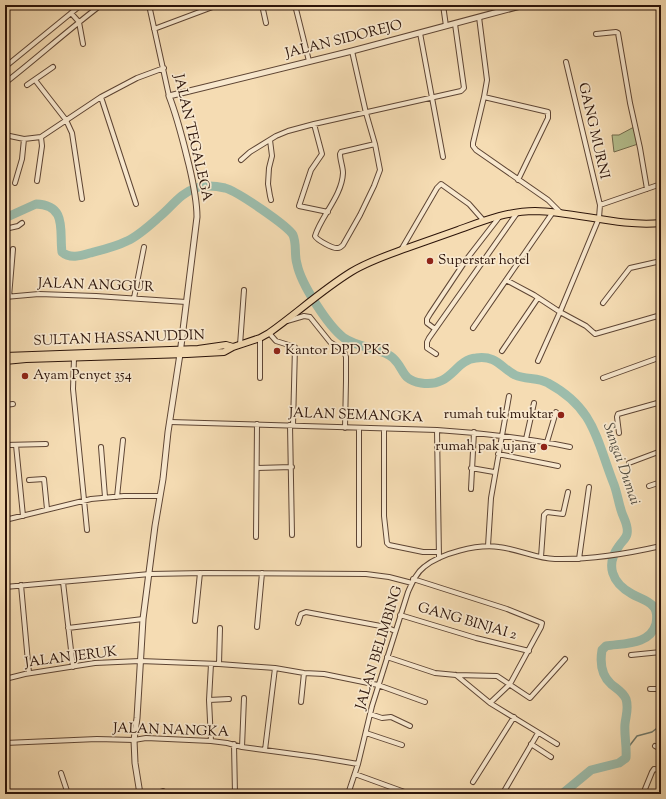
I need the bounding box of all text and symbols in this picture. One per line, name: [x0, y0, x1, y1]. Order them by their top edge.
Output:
street label: JALAN SIDOREJO: [282, 16, 405, 64]
street label: JALAN TEGALEGA: [167, 71, 217, 204]
street label: GANG MURNI: [572, 81, 614, 182]
place label: Superstar hotel: [438, 251, 530, 271]
marker: Superstar hotel: [425, 256, 435, 266]
street label: JALAN ANGGUR: [37, 274, 154, 298]
street label: SULTAN HASSANUDDIN: [33, 326, 205, 352]
place label: Kantor DPD PKS: [285, 341, 390, 361]
marker: Kantor DPD PKS: [272, 346, 282, 356]
place label: Ayam Penyet 354: [33, 366, 132, 386]
marker: Ayam Penyet 354: [20, 371, 30, 381]
street label: JALAN SEMANGKA: [287, 404, 424, 428]
place label: rumah tuk muktar: [444, 405, 554, 425]
marker: rumah tuk muktar: [556, 410, 566, 420]
water label: Sungai Dumai: [597, 420, 645, 508]
place label: rumah pak ujang: [435, 437, 536, 457]
marker: rumah pak ujang: [539, 442, 549, 452]
street label: JALAN BELIMBING: [351, 583, 409, 713]
street label: GANG BINJAI 2: [415, 598, 519, 646]
street label: JALAN JERUK: [23, 642, 118, 674]
street label: JALAN NANGKA: [112, 719, 230, 743]

